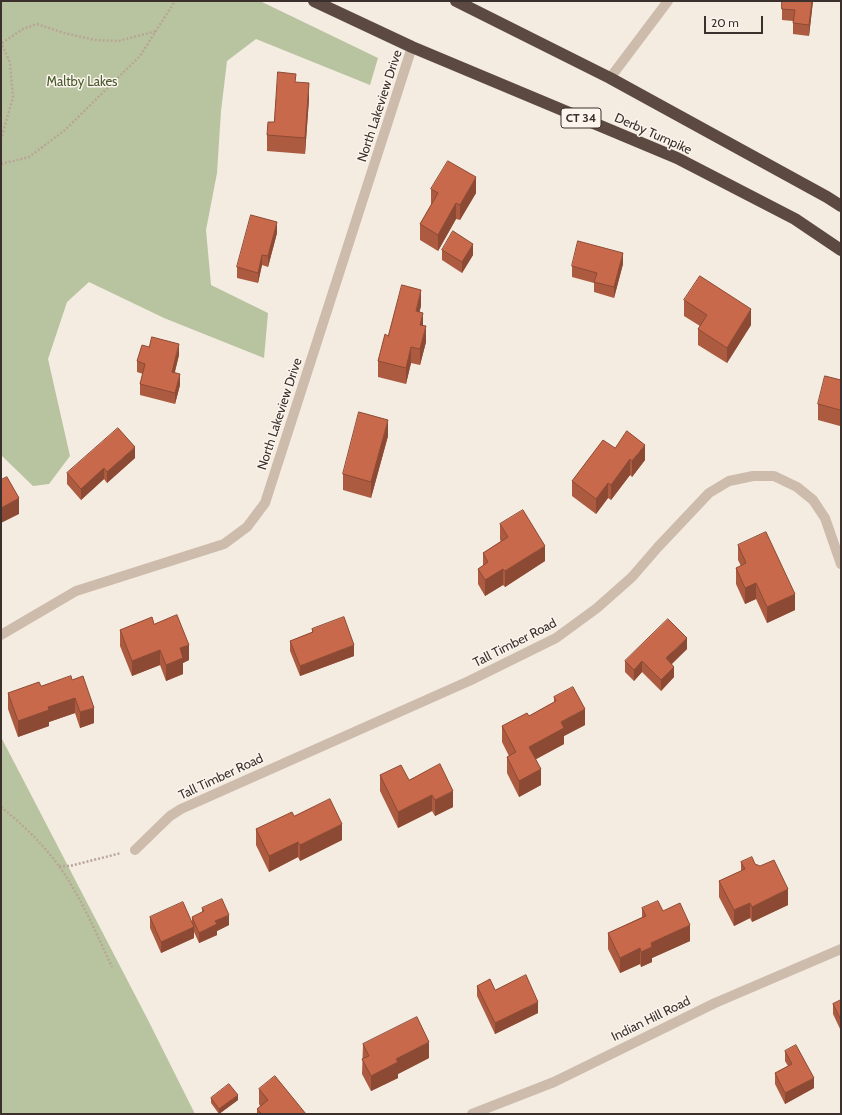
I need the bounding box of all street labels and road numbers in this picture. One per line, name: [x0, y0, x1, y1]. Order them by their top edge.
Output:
street label: North Lakeview Drive: [355, 48, 405, 164]
road number: CT 34: [561, 108, 601, 128]
street label: Derby Turnpike: [612, 110, 694, 158]
street label: North Lakeview Drive: [255, 356, 305, 472]
street label: Tall Timber Road: [471, 615, 559, 671]
street label: Tall Timber Road: [176, 751, 266, 803]
street label: Indian Hill Road: [609, 993, 693, 1045]

